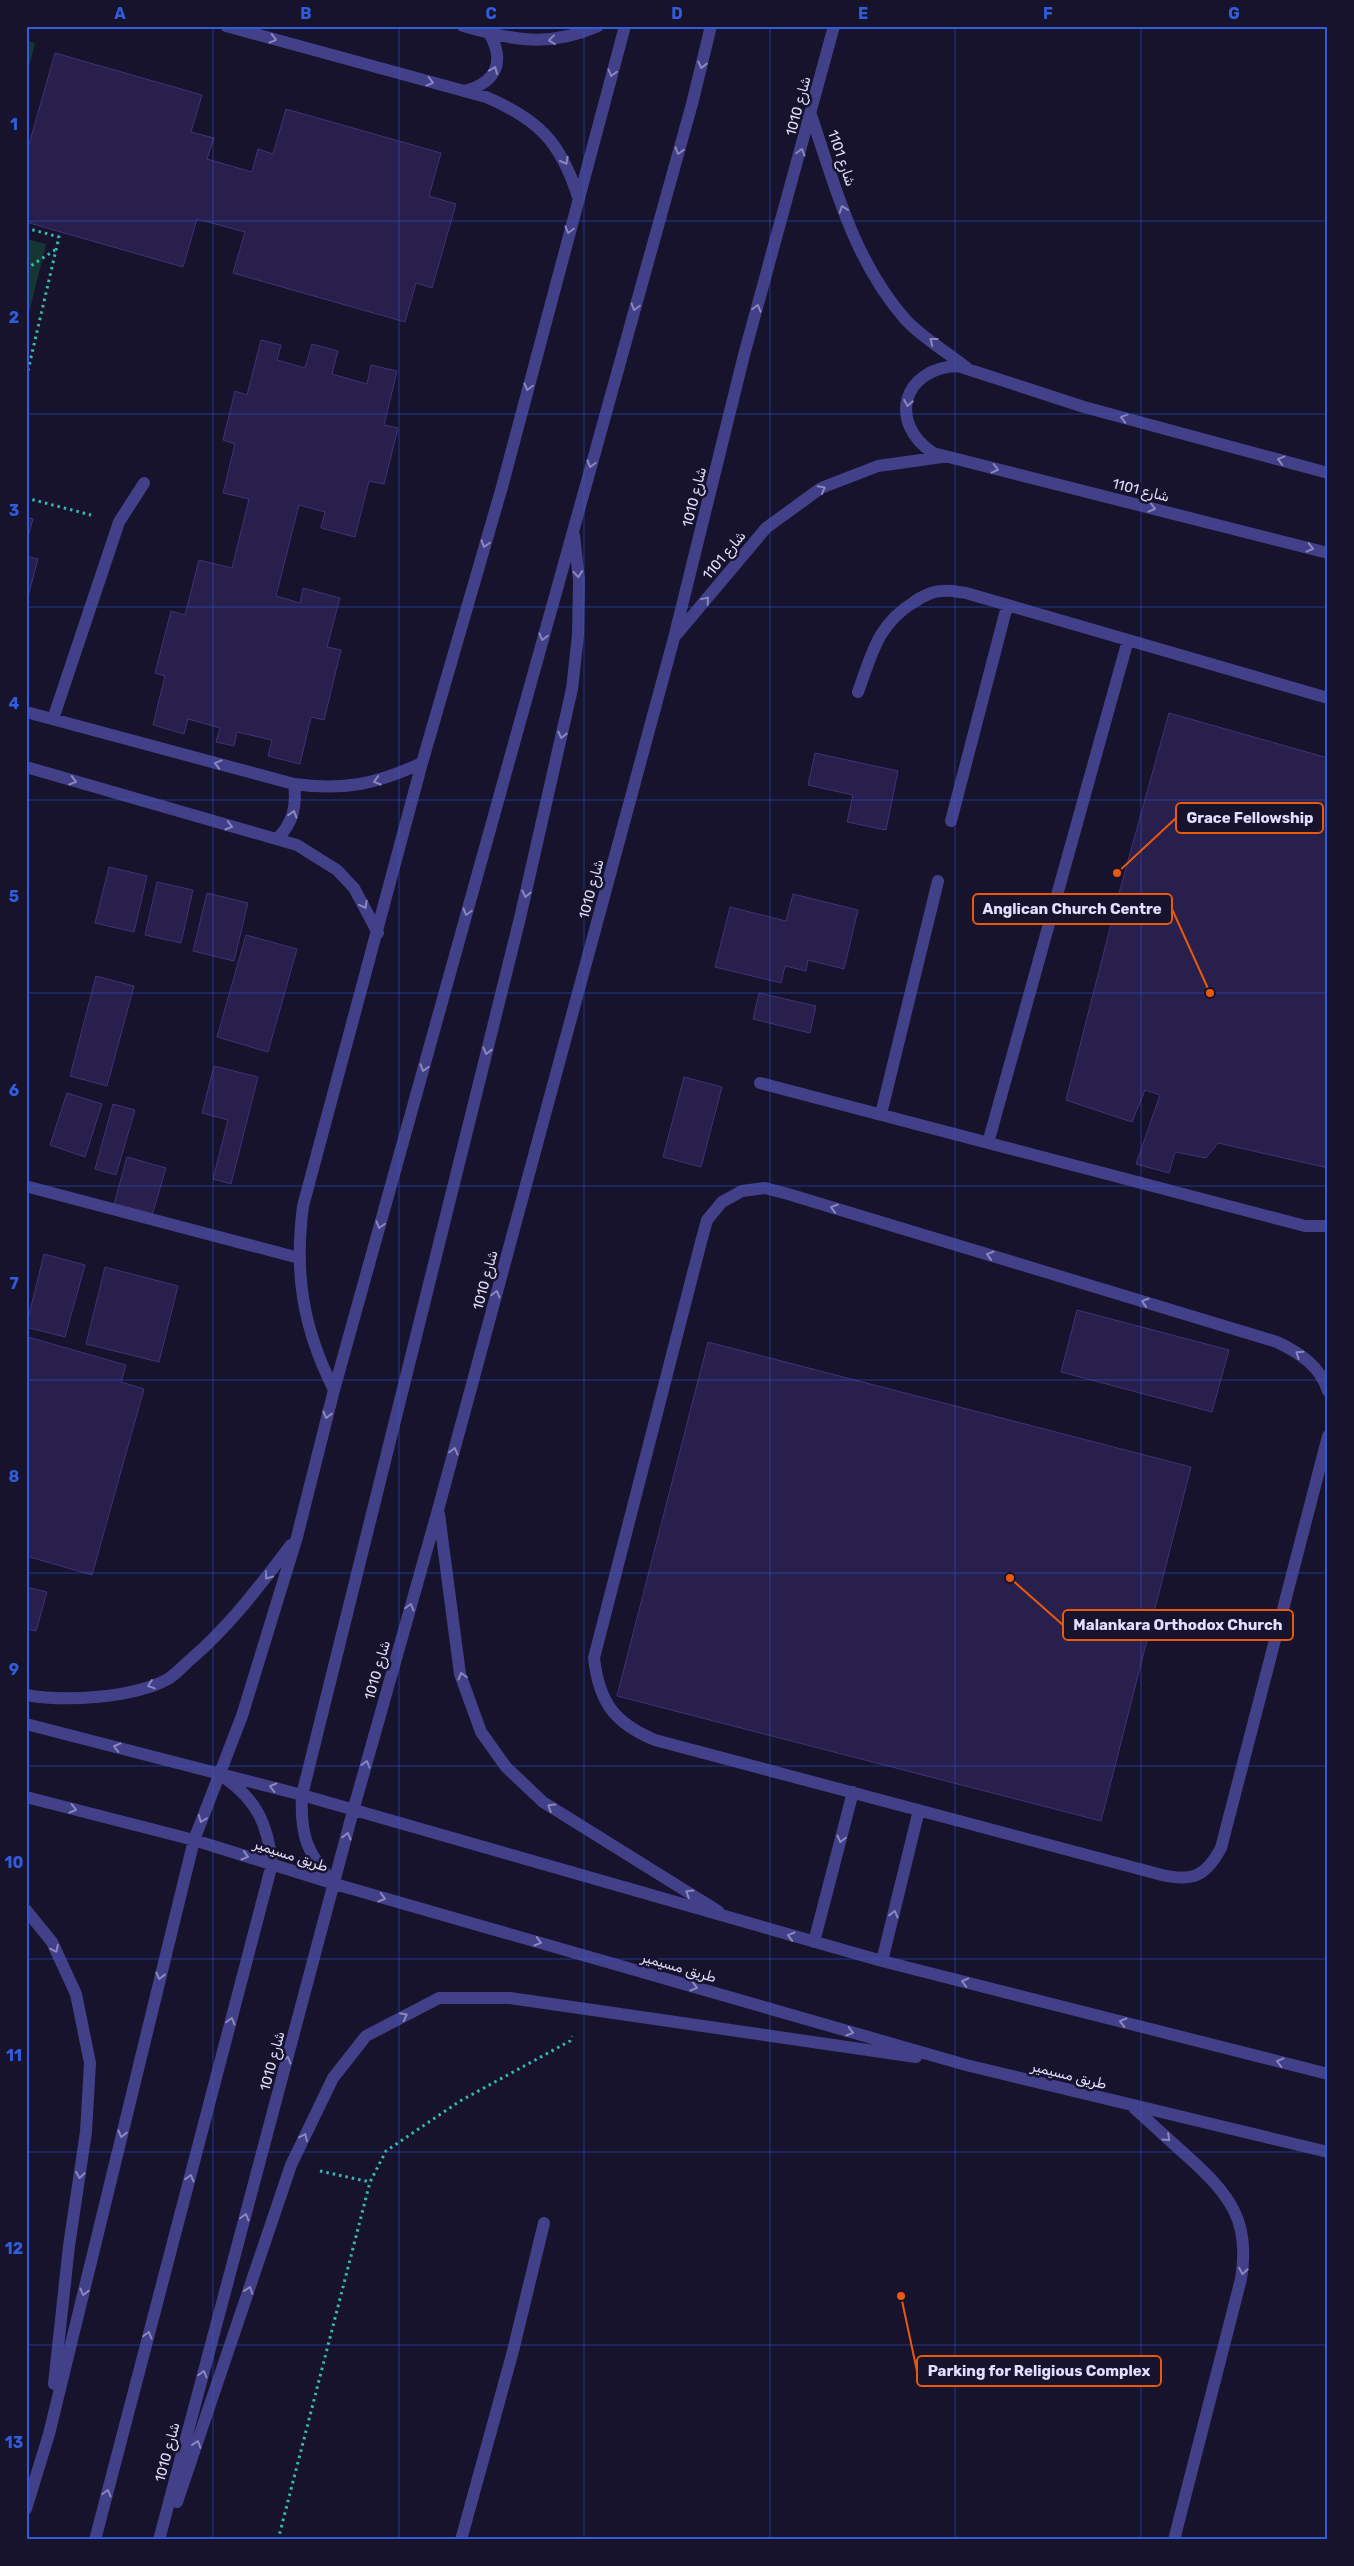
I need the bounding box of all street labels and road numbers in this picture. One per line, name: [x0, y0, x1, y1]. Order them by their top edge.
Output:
street label: شارع 1010: [782, 74, 817, 138]
street label: شارع 1101: [822, 128, 859, 189]
street label: شارع 1010: [679, 465, 712, 529]
street label: شارع 1101: [1110, 475, 1171, 508]
street label: شارع 1101: [699, 528, 751, 584]
street label: شارع 1010: [575, 857, 610, 921]
street label: شارع 1010: [469, 1248, 504, 1312]
street label: شارع 1010: [361, 1638, 396, 1702]
street label: طريق مسيمير: [251, 1835, 330, 1876]
street label: طريق مسيمير: [639, 1948, 718, 1986]
street label: شارع 1010: [256, 2029, 291, 2093]
street label: طريق مسيمير: [1028, 2058, 1108, 2093]
street label: شارع 1010: [151, 2420, 186, 2484]

